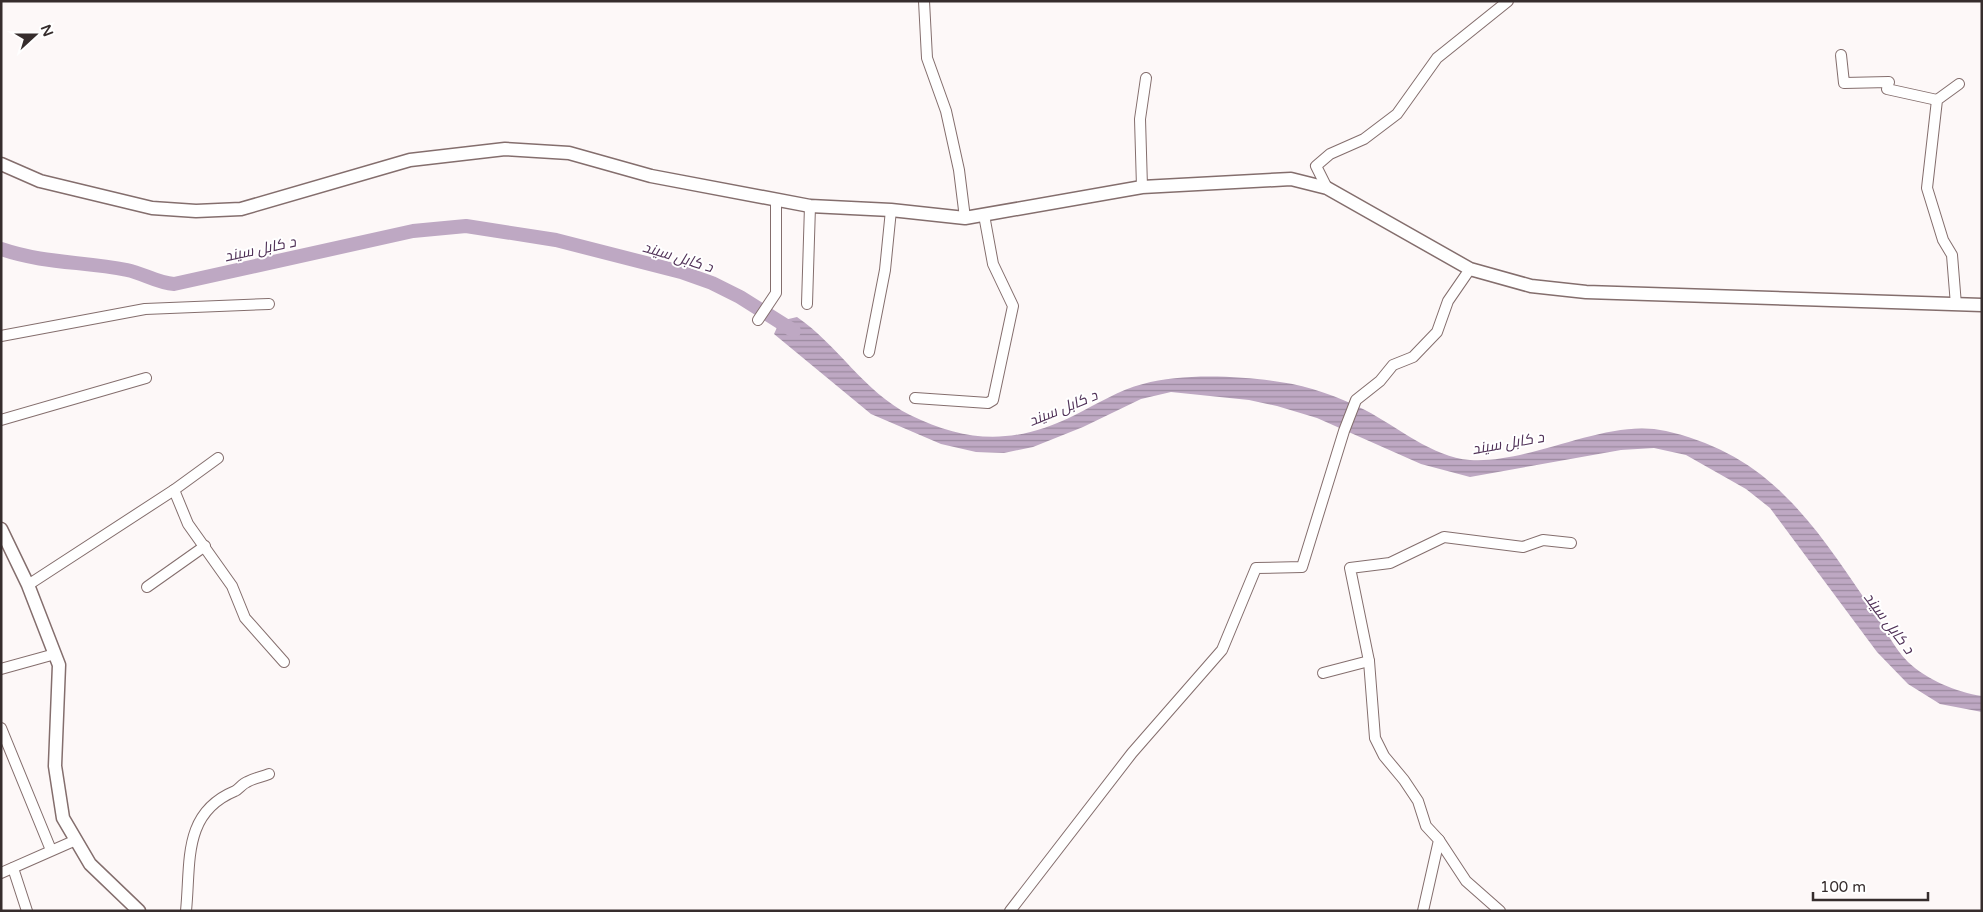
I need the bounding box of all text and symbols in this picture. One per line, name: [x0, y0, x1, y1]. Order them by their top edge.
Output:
north arrow: [10, 10, 60, 60]
text: N: [37, 22, 57, 39]
water label: د کابل سيند: [223, 232, 298, 265]
water label: د کابل سيند: [641, 238, 716, 276]
water label: د کابل سيند: [1026, 386, 1101, 430]
water label: د کابل سيند: [1471, 428, 1546, 458]
water label: د کابل سيند: [1860, 589, 1918, 658]
scale bar: [1813, 870, 1928, 902]
text: 100 m: [1820, 878, 1866, 896]

